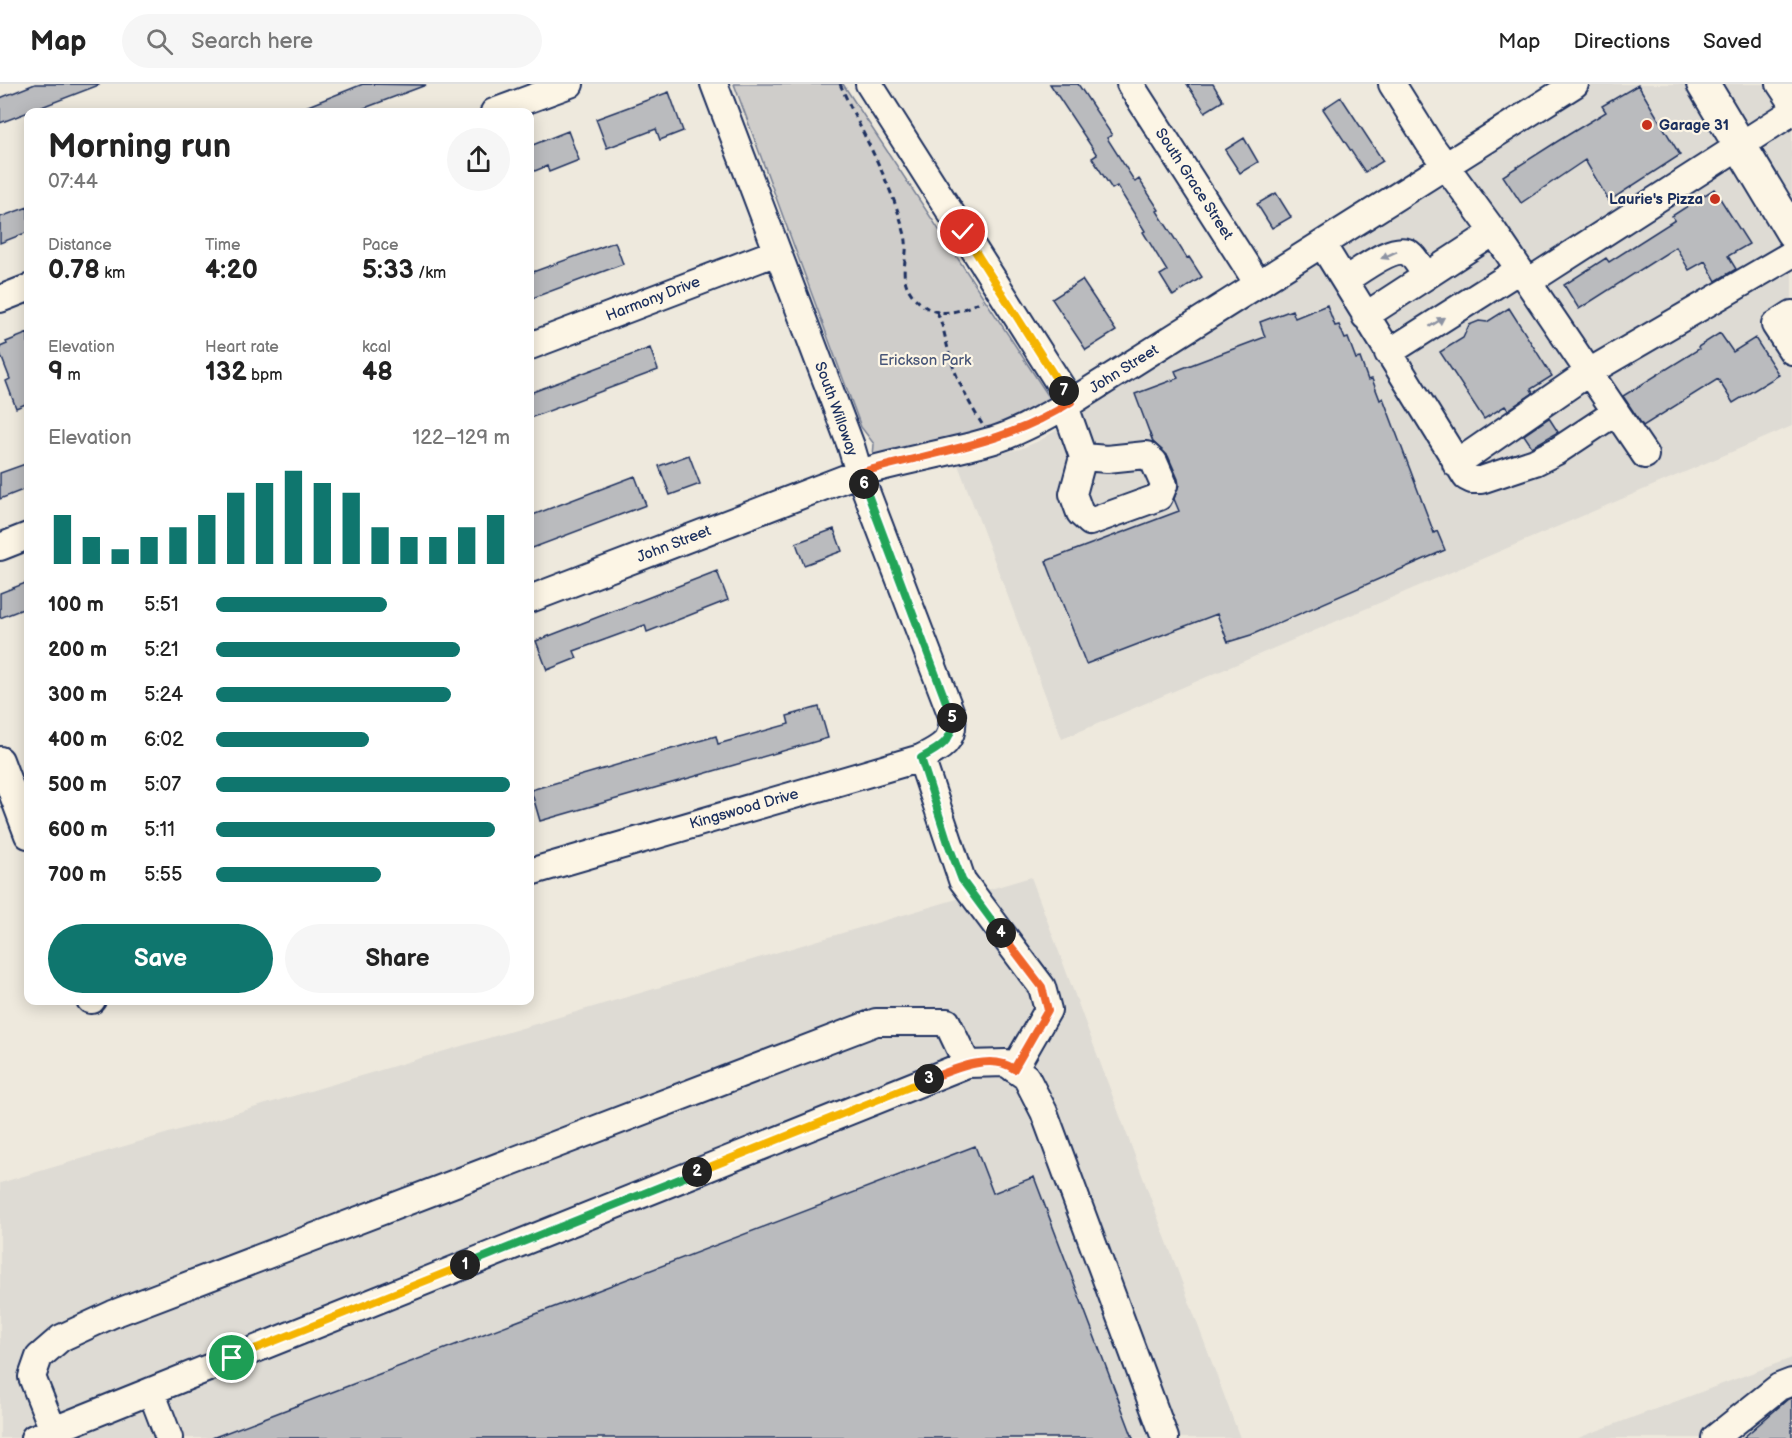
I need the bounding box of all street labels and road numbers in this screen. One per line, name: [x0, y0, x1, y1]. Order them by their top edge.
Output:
street label: South Grace Street: [1151, 125, 1237, 244]
street label: Harmony Drive: [603, 272, 703, 326]
street label: John Street: [1086, 340, 1162, 398]
street label: South Willoway: [810, 359, 862, 459]
street label: John Street: [634, 521, 714, 567]
street label: Kingswood Drive: [687, 784, 801, 834]

